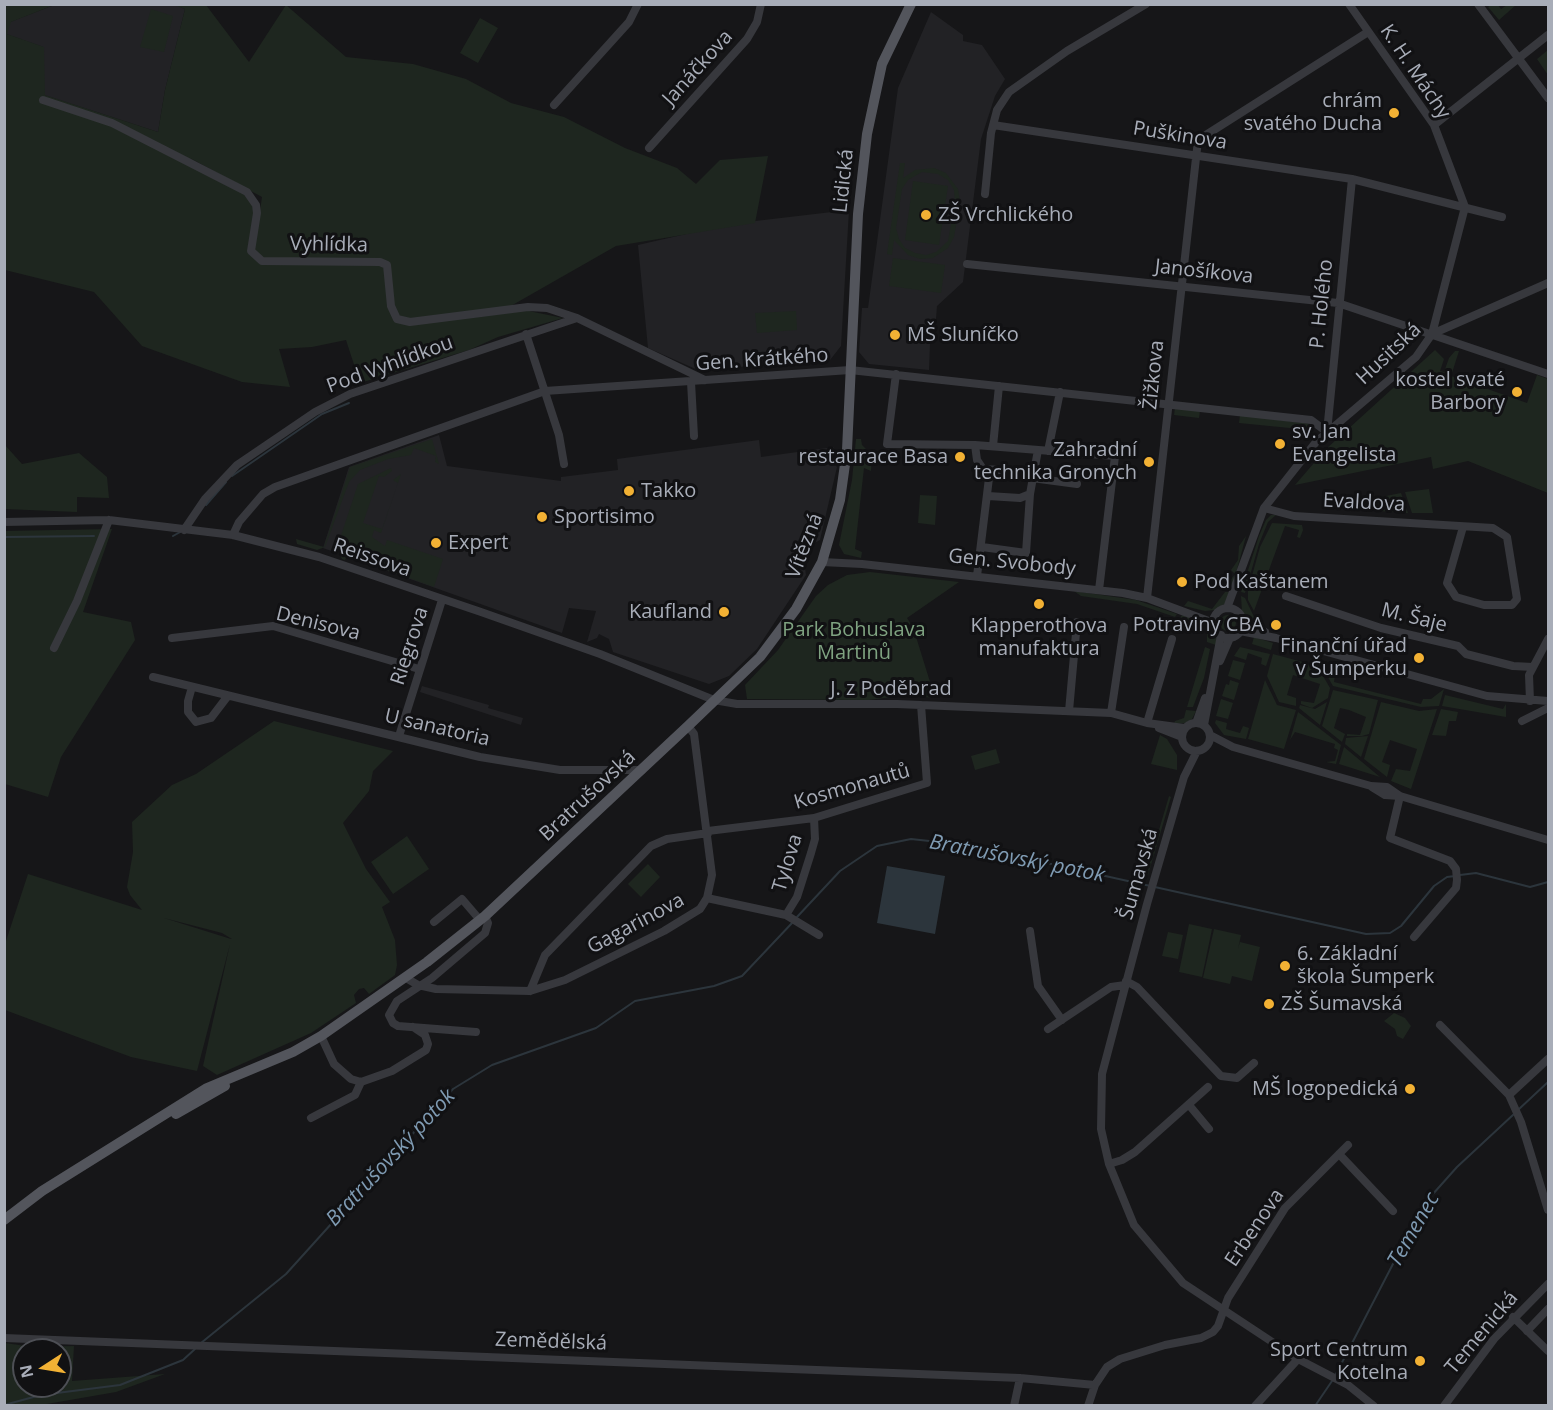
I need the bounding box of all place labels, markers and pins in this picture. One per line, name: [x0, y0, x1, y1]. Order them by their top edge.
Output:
place label: chrám svatého Ducha: [1244, 89, 1382, 136]
marker: chrám svatého Ducha: [1387, 106, 1401, 120]
place label: ZŠ Vrchlického: [938, 203, 1073, 227]
marker: ZŠ Vrchlického: [919, 208, 933, 222]
place label: MŠ Sluníčko: [907, 323, 1019, 347]
marker: MŠ Sluníčko: [888, 328, 902, 342]
place label: kostel svaté Barbory: [1395, 368, 1505, 415]
marker: kostel svaté Barbory: [1510, 385, 1524, 399]
place label: sv. Jan Evangelista: [1292, 420, 1396, 467]
marker: sv. Jan Evangelista: [1273, 437, 1287, 451]
place label: Zahradní technika Gronych: [974, 438, 1137, 485]
place label: restaurace Basa: [799, 445, 948, 469]
marker: restaurace Basa: [953, 450, 967, 464]
marker: Zahradní technika Gronych: [1142, 455, 1156, 469]
place label: Takko: [641, 479, 696, 503]
marker: Takko: [622, 484, 636, 498]
place label: Sportisimo: [554, 505, 655, 529]
marker: Sportisimo: [535, 510, 549, 524]
place label: Expert: [448, 531, 508, 555]
marker: Expert: [429, 536, 443, 550]
place label: Pod Kaštanem: [1194, 570, 1329, 594]
marker: Pod Kaštanem: [1175, 575, 1189, 589]
marker: Klapperothova manufaktura: [1032, 597, 1046, 611]
place label: Kaufland: [629, 600, 712, 624]
marker: Kaufland: [717, 605, 731, 619]
place label: Potraviny CBA: [1133, 613, 1264, 637]
place label: Klapperothova manufaktura: [971, 614, 1107, 661]
marker: Potraviny CBA: [1269, 618, 1283, 632]
place label: Finanční úřad v Šumperku: [1280, 634, 1407, 681]
marker: Finanční úřad v Šumperku: [1412, 651, 1426, 665]
place label: 6. Základní škola Šumperk: [1297, 942, 1434, 989]
marker: 6. Základní škola Šumperk: [1278, 959, 1292, 973]
place label: ZŠ Šumavská: [1281, 992, 1403, 1016]
marker: ZŠ Šumavská: [1262, 997, 1276, 1011]
place label: MŠ logopedická: [1252, 1077, 1398, 1101]
marker: MŠ logopedická: [1403, 1082, 1417, 1096]
place label: Sport Centrum Kotelna: [1270, 1338, 1408, 1385]
marker: Sport Centrum Kotelna: [1413, 1354, 1427, 1368]

